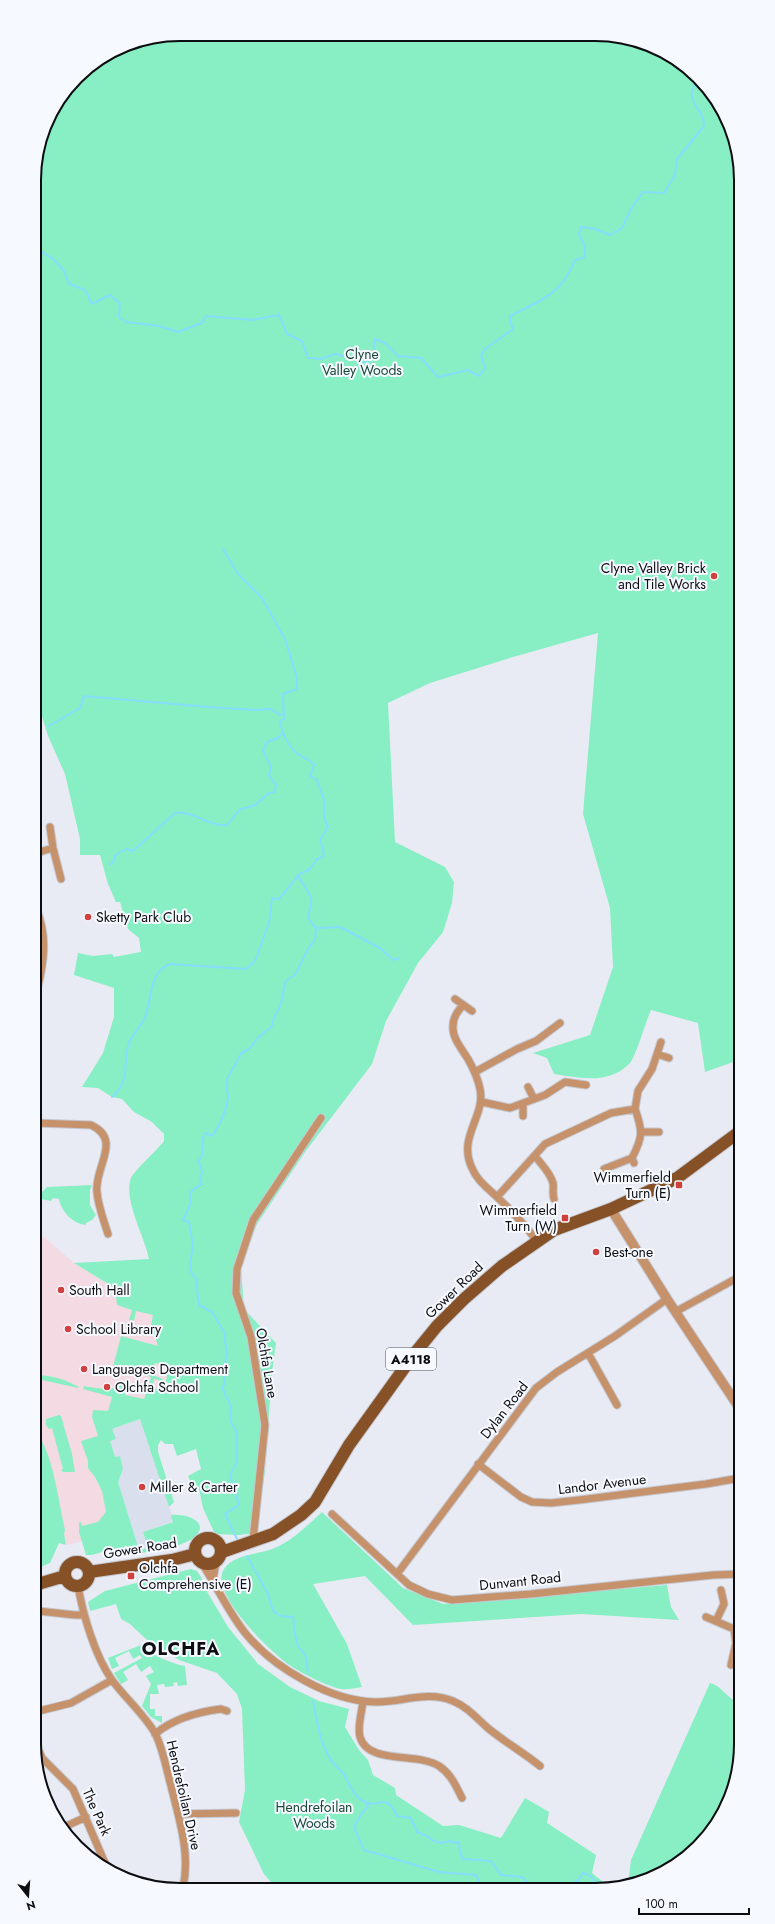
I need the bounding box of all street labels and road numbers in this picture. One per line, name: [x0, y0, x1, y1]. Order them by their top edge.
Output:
street label: Gower Road: [420, 1257, 488, 1323]
street label: Olchfa Lane: [251, 1326, 283, 1400]
road number: A4118: [386, 1348, 436, 1370]
street label: Dylan Road: [475, 1377, 533, 1443]
street label: Landor Avenue: [557, 1469, 647, 1499]
street label: Gower Road: [102, 1532, 178, 1564]
street label: Dunvant Road: [478, 1567, 562, 1595]
street label: Hendrefoilan Drive: [162, 1738, 206, 1852]
street label: The Park: [78, 1785, 117, 1840]

